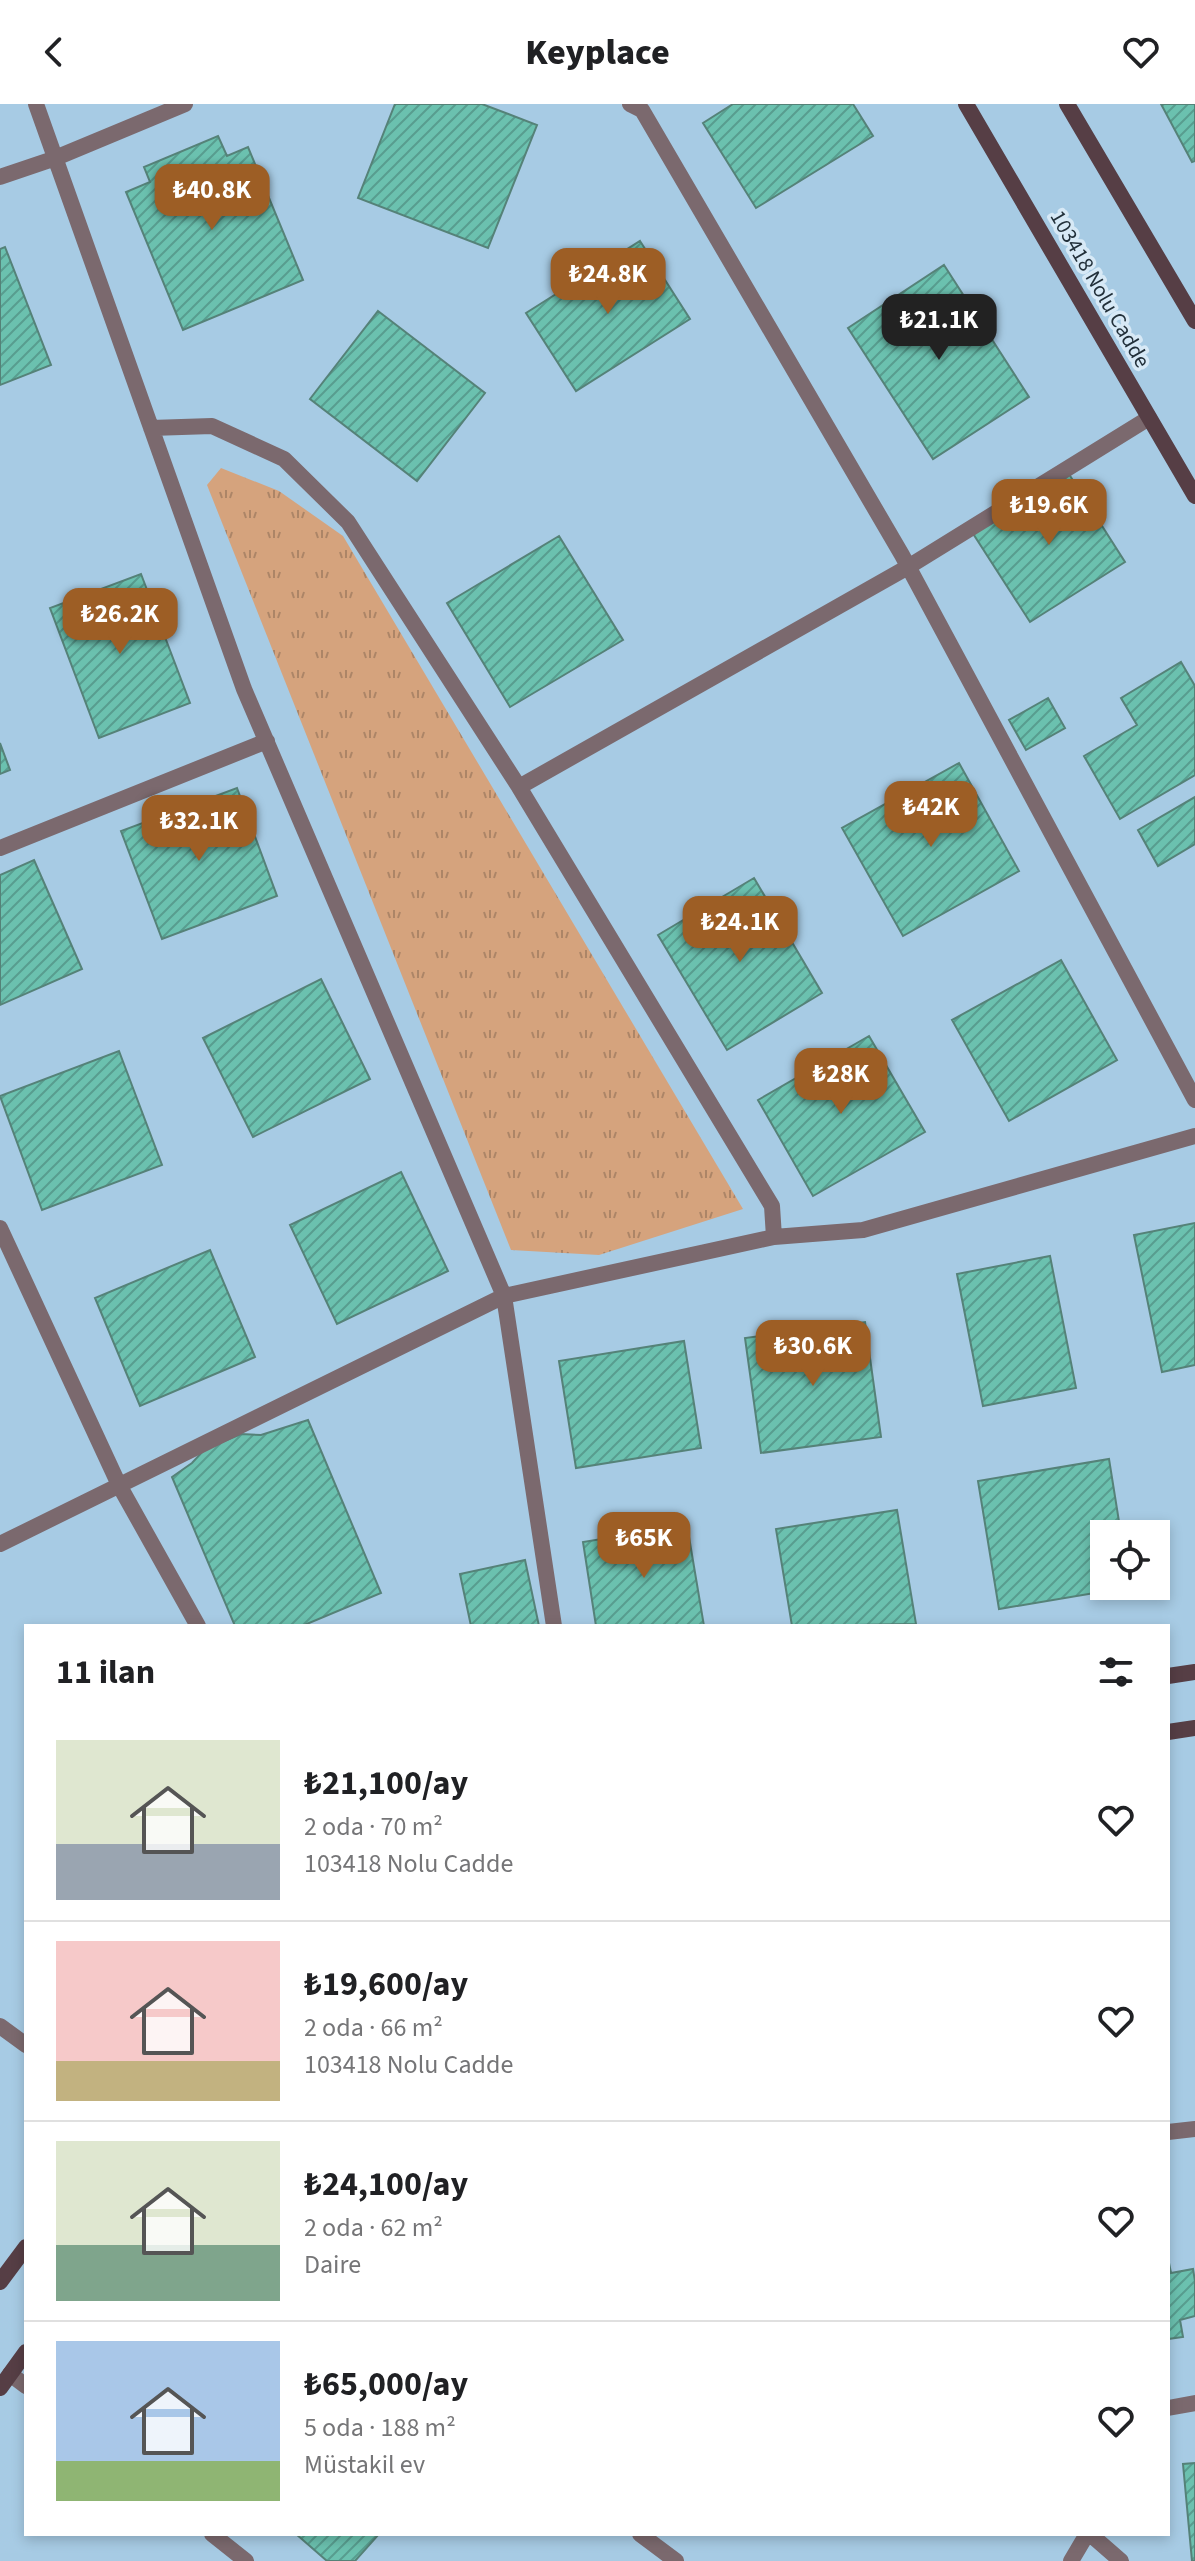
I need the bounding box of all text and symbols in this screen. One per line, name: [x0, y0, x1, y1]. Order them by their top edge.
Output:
text: Keyplace: [525, 27, 670, 78]
icon: back: [32, 30, 76, 74]
icon: heart: [1119, 30, 1163, 74]
pin: ₺40.8K: [147, 164, 277, 232]
text: ₺40.8K: [173, 171, 251, 208]
street label: 103418 Nolu Cadde: [1042, 204, 1158, 374]
pin: ₺24.8K: [543, 248, 673, 316]
text: ₺24.8K: [569, 255, 647, 292]
pin: ₺21.1K: [874, 294, 1004, 362]
text: ₺21.1K: [900, 301, 978, 338]
pin: ₺19.6K: [984, 479, 1114, 547]
text: ₺19.6K: [1010, 486, 1088, 523]
pin: ₺26.2K: [55, 588, 185, 656]
text: ₺26.2K: [81, 595, 159, 632]
pin: ₺42K: [884, 781, 978, 849]
text: ₺42K: [902, 788, 960, 825]
pin: ₺32.1K: [134, 795, 264, 863]
text: ₺32.1K: [160, 802, 238, 839]
pin: ₺24.1K: [675, 896, 805, 964]
text: ₺24.1K: [701, 903, 779, 940]
pin: ₺28K: [794, 1048, 888, 1116]
text: ₺28K: [812, 1055, 870, 1092]
pin: ₺30.6K: [748, 1320, 878, 1388]
text: ₺30.6K: [774, 1327, 852, 1364]
pin: ₺65K: [597, 1512, 691, 1580]
text: ₺65K: [615, 1519, 673, 1556]
map controls: [1090, 1520, 1170, 1600]
button: locate: [1090, 1520, 1170, 1600]
text: 11 ilan: [56, 1648, 155, 1697]
icon: filters: [1094, 1650, 1138, 1694]
text: ₺21,100/ay: [304, 1759, 468, 1808]
icon: home: [120, 1772, 216, 1868]
icon: heart: [1094, 1798, 1138, 1842]
text: 2 oda · 70 m²: [304, 1808, 443, 1845]
text: 103418 Nolu Cadde: [304, 1845, 513, 1882]
text: ₺19,600/ay: [304, 1960, 468, 2009]
icon: home: [120, 1973, 216, 2069]
icon: heart: [1094, 1999, 1138, 2043]
text: 2 oda · 66 m²: [304, 2009, 443, 2046]
text: 103418 Nolu Cadde: [304, 2046, 513, 2083]
text: ₺24,100/ay: [304, 2160, 468, 2209]
icon: home: [120, 2173, 216, 2269]
icon: heart: [1094, 2199, 1138, 2243]
text: 2 oda · 62 m²: [304, 2209, 443, 2246]
text: Daire: [304, 2246, 361, 2283]
text: ₺65,000/ay: [304, 2360, 468, 2409]
icon: home: [120, 2373, 216, 2469]
icon: heart: [1094, 2399, 1138, 2443]
text: 5 oda · 188 m²: [304, 2409, 456, 2446]
text: Müstakil ev: [304, 2446, 425, 2483]

